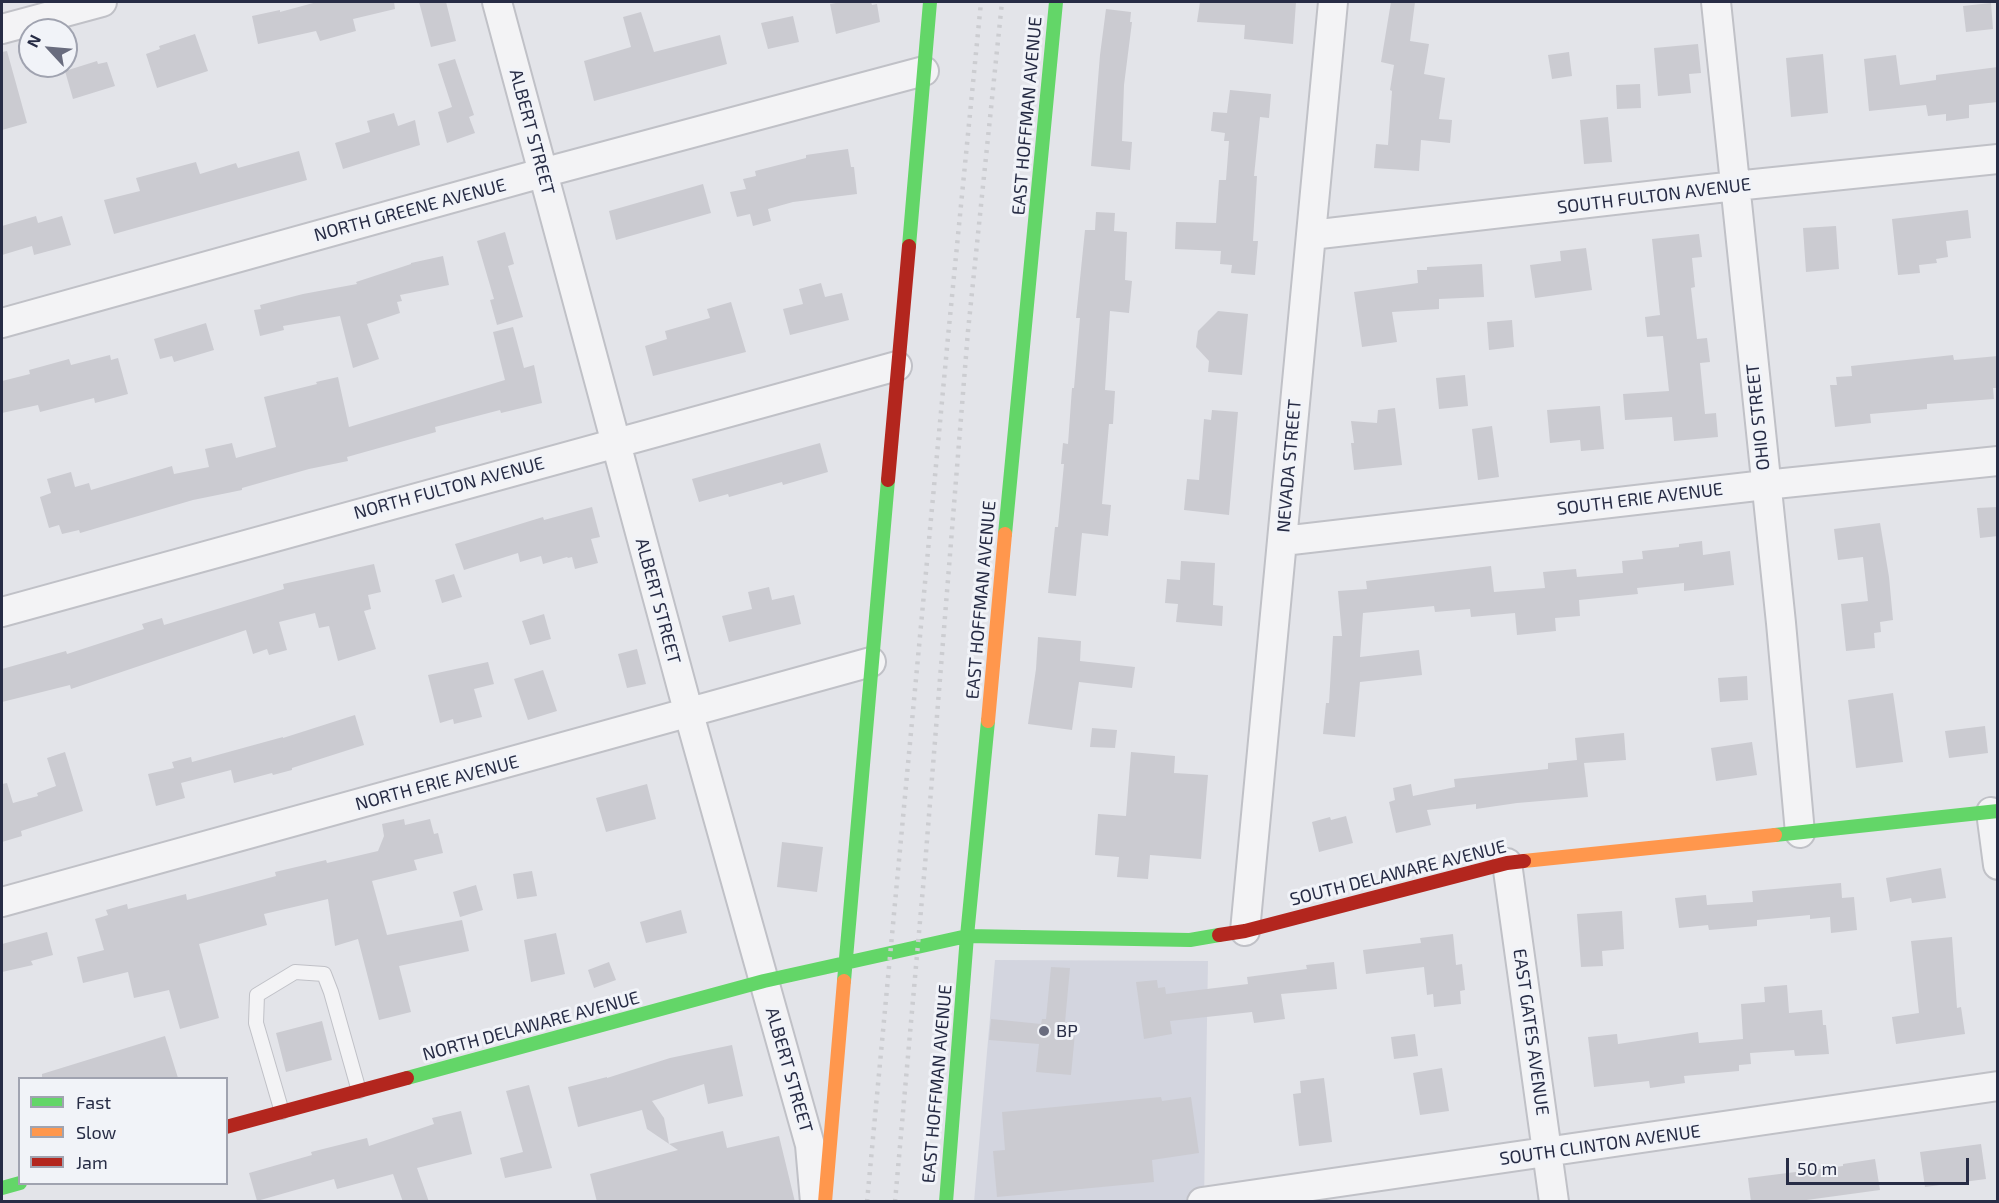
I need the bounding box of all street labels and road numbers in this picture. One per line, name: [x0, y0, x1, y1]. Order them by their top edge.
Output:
street label: EAST HOFFMAN AVENUE: [1008, 16, 1046, 216]
street label: ALBERT STREET: [505, 67, 559, 197]
street label: SOUTH FULTON AVENUE: [1556, 173, 1752, 219]
street label: NORTH GREENE AVENUE: [312, 174, 508, 246]
street label: OHIO STREET: [1742, 363, 1774, 471]
street label: NEVADA STREET: [1272, 398, 1306, 534]
street label: NORTH FULTON AVENUE: [351, 452, 547, 524]
street label: SOUTH ERIE AVENUE: [1556, 478, 1724, 520]
street label: EAST HOFFMAN AVENUE: [962, 500, 1000, 700]
street label: ALBERT STREET: [631, 536, 685, 666]
street label: NORTH ERIE AVENUE: [353, 751, 521, 815]
street label: SOUTH DELAWARE AVENUE: [1288, 836, 1508, 910]
street label: EAST GATES AVENUE: [1509, 947, 1553, 1117]
street label: EAST HOFFMAN AVENUE: [918, 984, 956, 1184]
street label: NORTH DELAWARE AVENUE: [420, 987, 642, 1065]
street label: ALBERT STREET: [761, 1005, 817, 1135]
street label: SOUTH CLINTON AVENUE: [1498, 1120, 1702, 1170]

